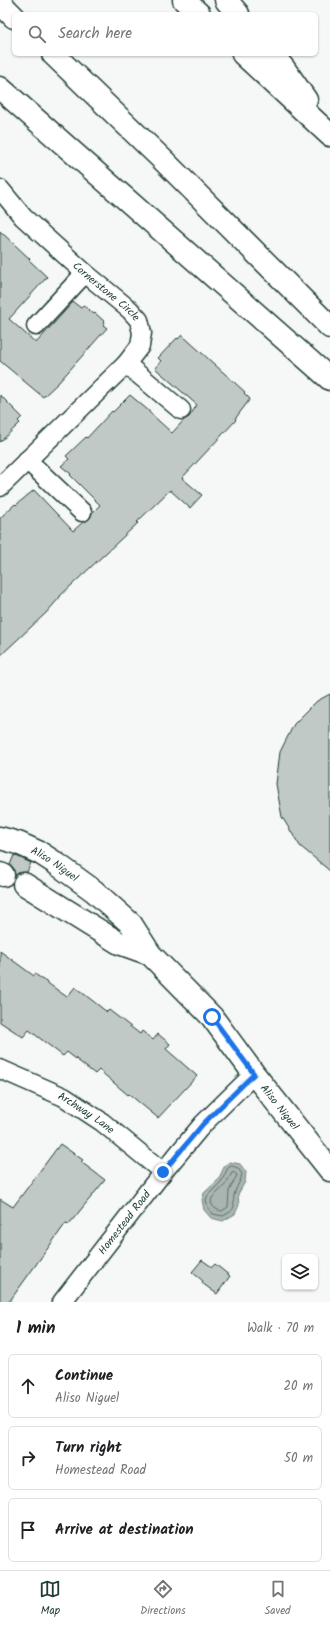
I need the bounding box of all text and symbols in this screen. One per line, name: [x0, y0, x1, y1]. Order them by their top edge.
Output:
search box: [12, 12, 318, 56]
text: Search here: [58, 22, 132, 46]
icon: search: [26, 23, 48, 45]
street label: Cornerstone Circle: [68, 258, 144, 326]
street label: Aliso Niguel: [28, 842, 82, 887]
route start: [203, 1008, 221, 1026]
street label: Aliso Niguel: [255, 1080, 303, 1135]
street label: Archway Lane: [55, 1087, 118, 1139]
route end: [154, 1163, 172, 1181]
street label: Homestead Road: [94, 1186, 156, 1259]
map controls: [282, 1254, 318, 1290]
button: layers: [282, 1254, 318, 1290]
text: 1 min: [16, 1315, 55, 1342]
text: Walk · 70 m: [247, 1318, 314, 1339]
text: Continue: [55, 1364, 113, 1388]
icon: ahead: [17, 1375, 39, 1397]
text: 20 m: [283, 1376, 313, 1397]
text: Aliso Niguel: [55, 1388, 119, 1409]
text: Turn right: [55, 1436, 122, 1460]
icon: right: [17, 1447, 39, 1469]
text: 50 m: [284, 1448, 313, 1469]
text: Homestead Road: [55, 1460, 146, 1481]
text: Arrive at destination: [55, 1518, 194, 1542]
icon: arrive: [17, 1519, 39, 1541]
tab: Map: [39, 1578, 61, 1620]
tab: Directions: [140, 1578, 186, 1620]
tab: Saved: [265, 1578, 291, 1620]

